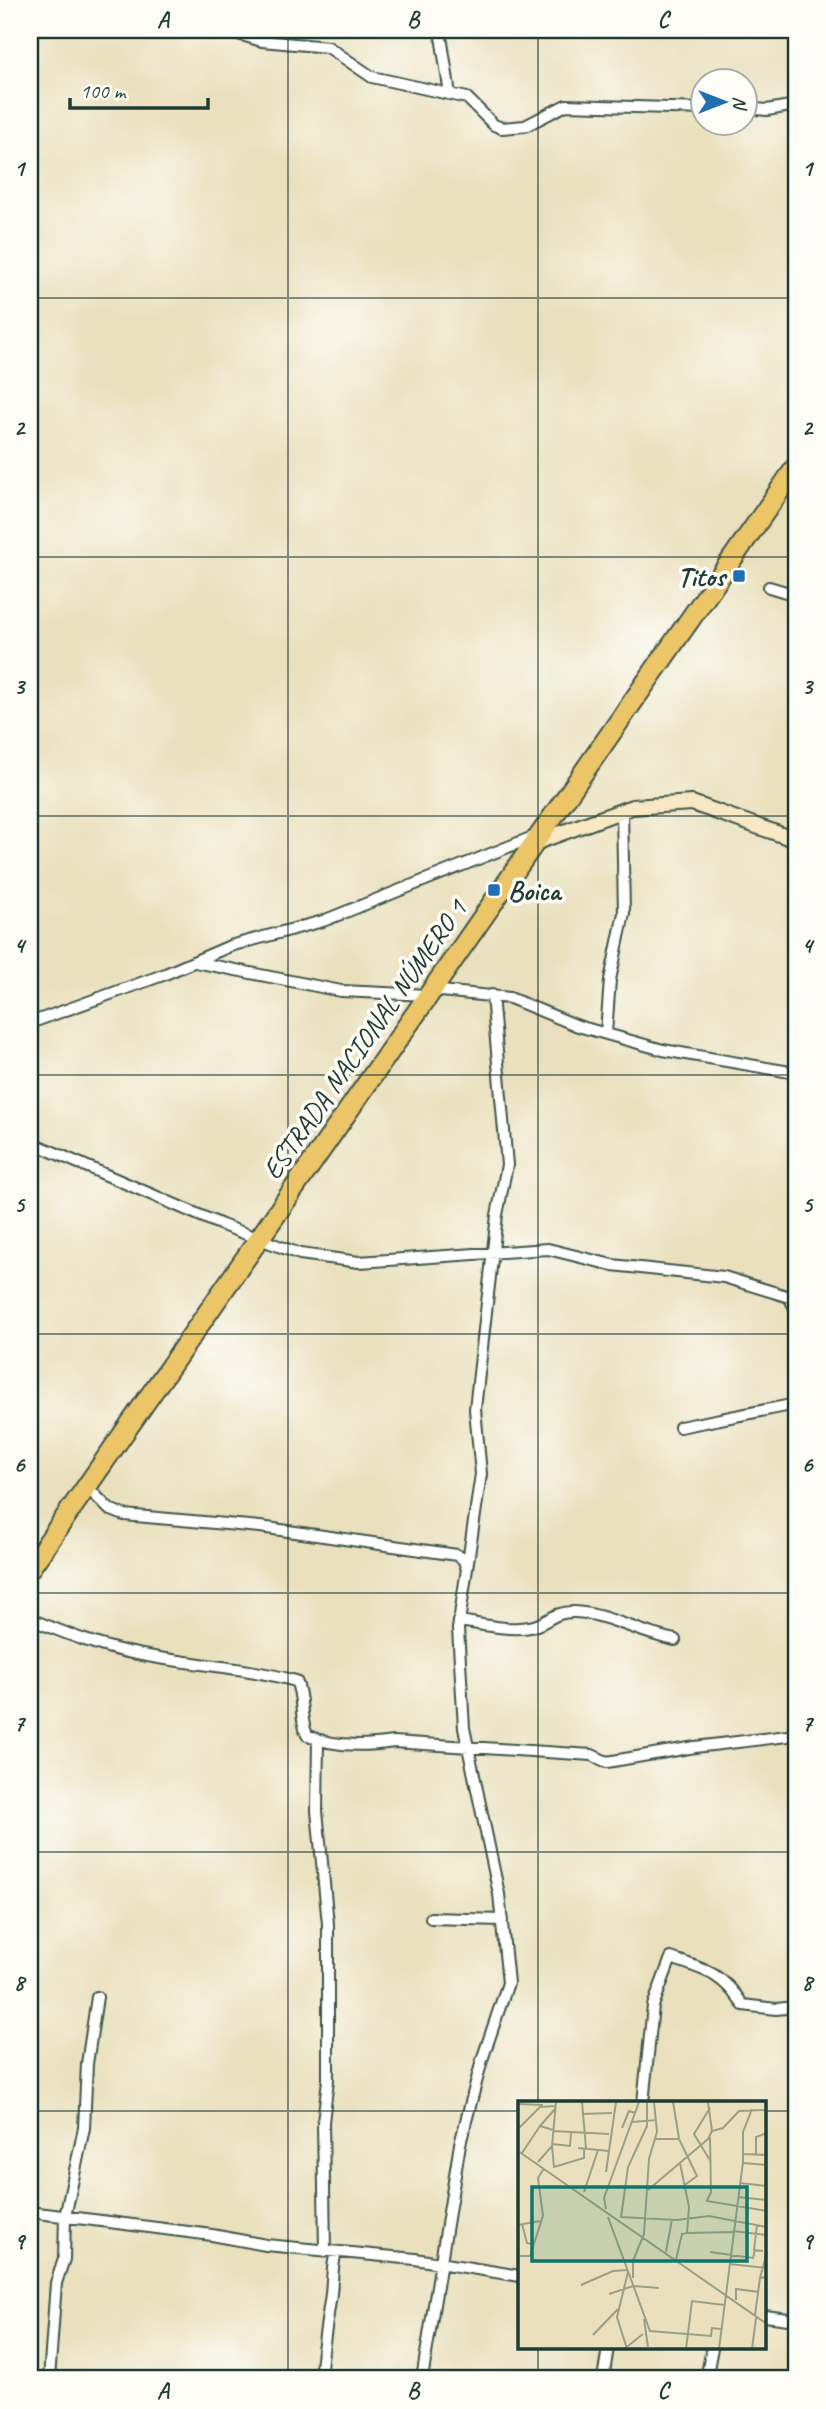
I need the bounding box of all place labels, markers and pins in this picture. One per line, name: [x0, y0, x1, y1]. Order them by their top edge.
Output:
place label: Titos: [677, 559, 728, 594]
marker: Titos: [731, 568, 747, 584]
place label: Boica: [508, 873, 562, 908]
marker: Boica: [486, 882, 502, 898]

